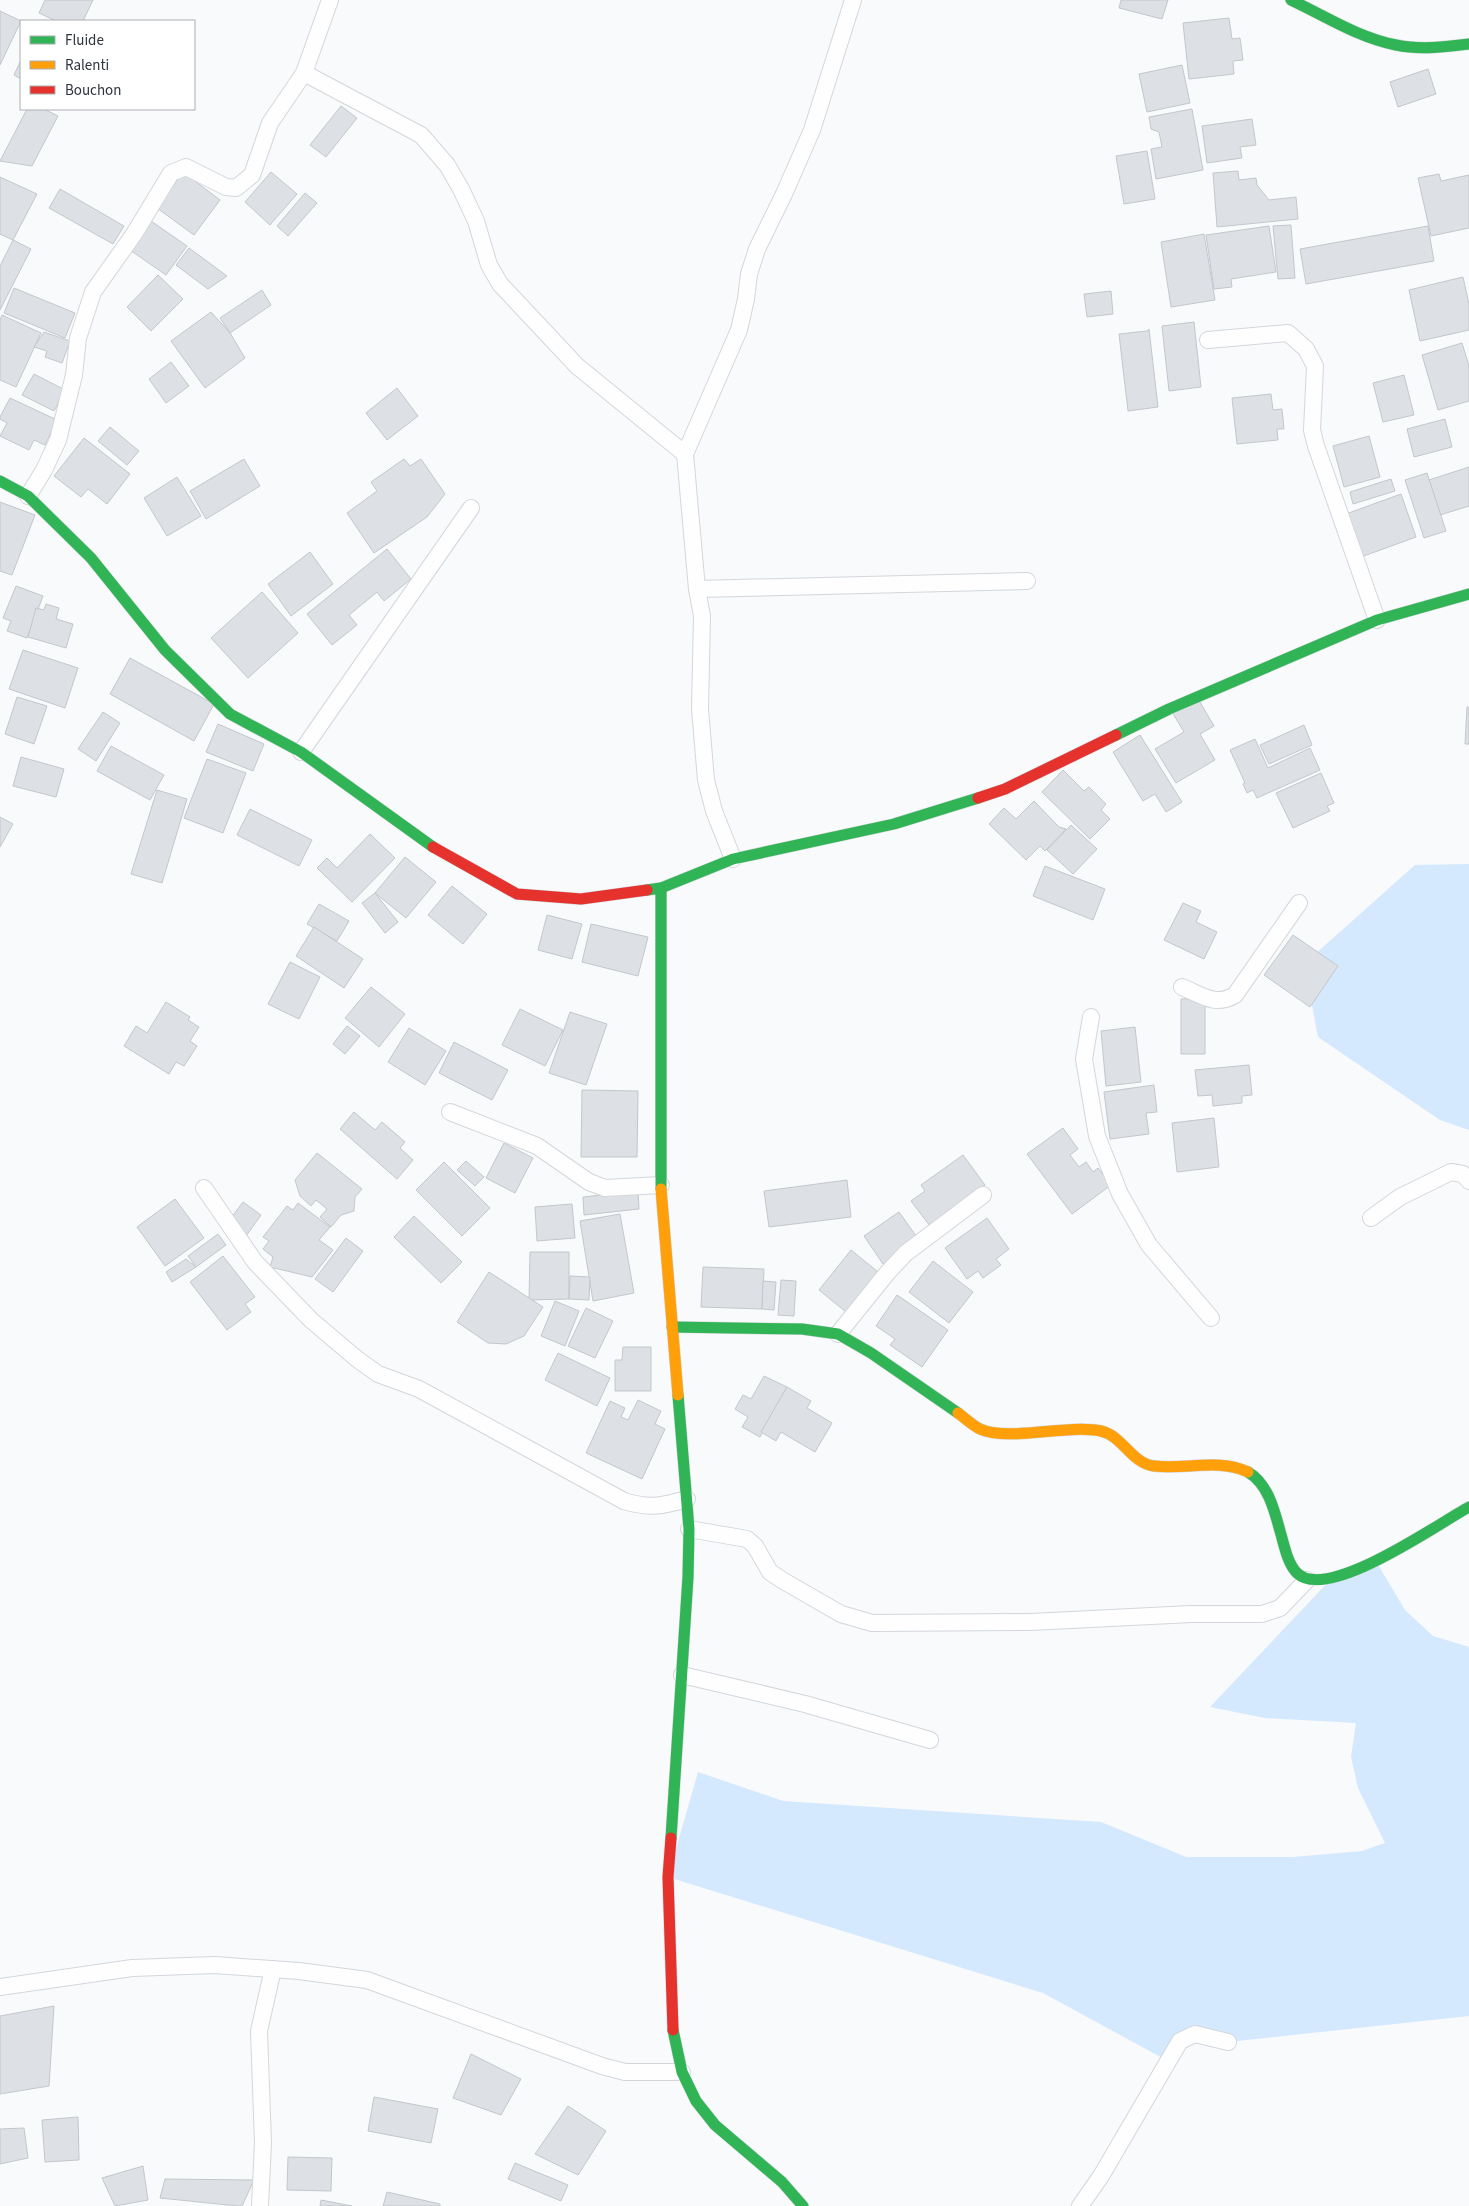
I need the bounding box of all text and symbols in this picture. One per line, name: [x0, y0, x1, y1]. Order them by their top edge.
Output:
legend: [20, 20, 195, 110]
text: Fluide: [65, 30, 104, 51]
text: Ralenti: [65, 55, 109, 76]
text: Bouchon: [65, 80, 121, 101]

